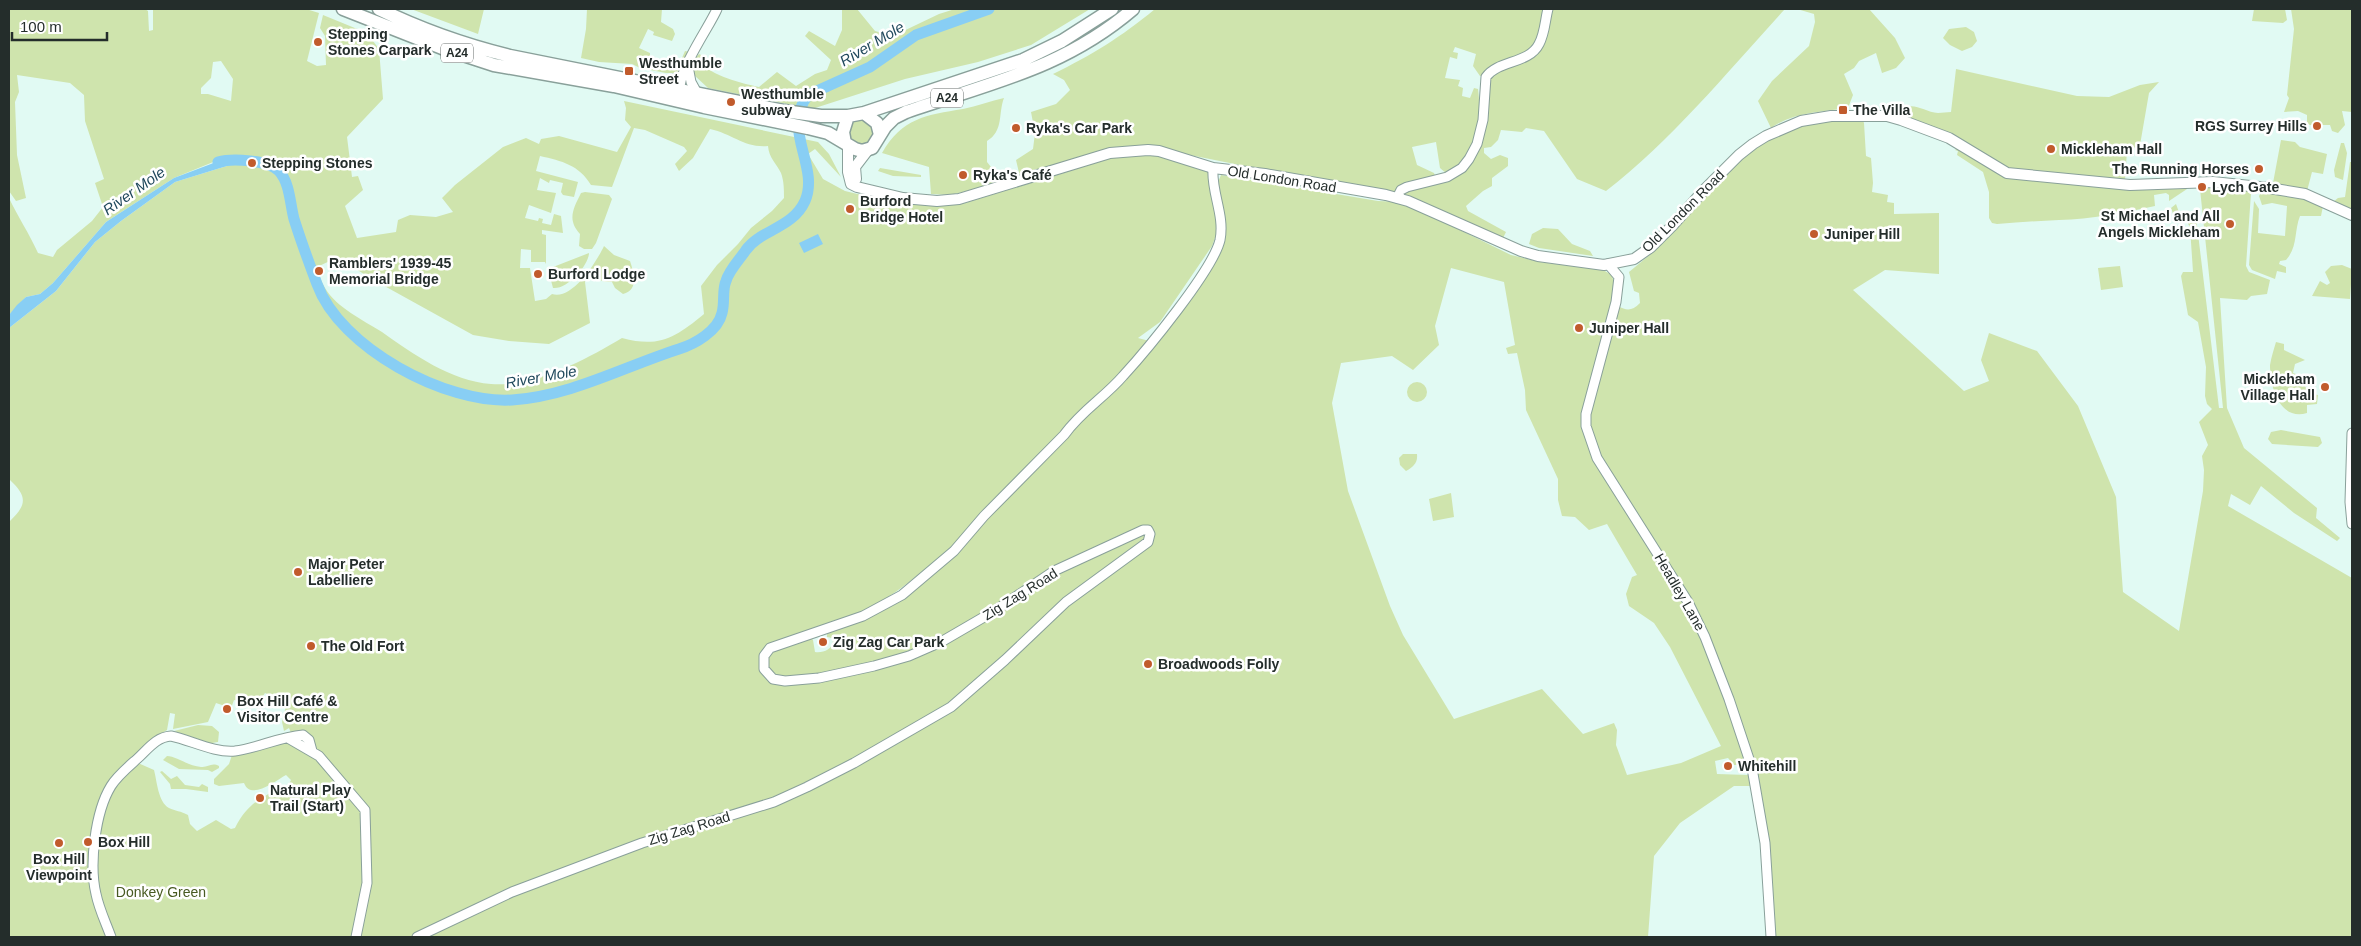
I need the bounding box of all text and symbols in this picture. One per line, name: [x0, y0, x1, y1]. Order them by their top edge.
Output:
scale bar: [12, 10, 108, 42]
text: 100 m: [20, 18, 62, 35]
water label: River Mole: [837, 18, 907, 69]
place label: Stepping Stones Carpark: [328, 26, 432, 58]
marker: Stepping Stones Carpark: [312, 36, 324, 48]
road number: A24: [441, 44, 473, 62]
place label: Westhumble Street: [639, 55, 722, 87]
marker: Westhumble Street: [623, 65, 635, 77]
place label: Westhumble subway: [741, 86, 824, 118]
road number: A24: [931, 89, 963, 108]
marker: Westhumble subway: [725, 96, 737, 108]
place label: The Villa: [1853, 102, 1911, 118]
marker: The Villa: [1837, 104, 1849, 116]
place label: RGS Surrey Hills: [2195, 118, 2307, 134]
place label: Ryka's Car Park: [1026, 120, 1132, 136]
marker: RGS Surrey Hills: [2311, 120, 2323, 132]
marker: Ryka's Car Park: [1010, 122, 1022, 134]
place label: Mickleham Hall: [2061, 141, 2162, 157]
marker: Mickleham Hall: [2045, 143, 2057, 155]
place label: Stepping Stones: [262, 155, 373, 171]
marker: Stepping Stones: [246, 157, 258, 169]
place label: The Running Horses: [2112, 161, 2249, 177]
water label: River Mole: [99, 163, 168, 218]
street label: Old London Road: [1227, 163, 1337, 195]
marker: The Running Horses: [2253, 163, 2265, 175]
place label: Ryka's Café: [973, 167, 1052, 183]
street label: Old London Road: [1639, 167, 1727, 255]
marker: Ryka's Café: [957, 169, 969, 181]
place label: Lych Gate: [2212, 179, 2279, 195]
marker: Lych Gate: [2196, 181, 2208, 193]
place label: Burford Bridge Hotel: [860, 193, 943, 225]
marker: Burford Bridge Hotel: [844, 203, 856, 215]
place label: St Michael and All Angels Mickleham: [2098, 208, 2220, 240]
marker: St Michael and All Angels Mickleham: [2224, 218, 2236, 230]
place label: Juniper Hill: [1824, 226, 1900, 242]
marker: Juniper Hill: [1808, 228, 1820, 240]
place label: Ramblers' 1939-45 Memorial Bridge: [329, 255, 452, 287]
marker: Ramblers' 1939-45 Memorial Bridge: [313, 265, 325, 277]
place label: Burford Lodge: [548, 266, 645, 282]
marker: Burford Lodge: [532, 268, 544, 280]
place label: Juniper Hall: [1589, 320, 1669, 336]
marker: Juniper Hall: [1573, 322, 1585, 334]
water label: River Mole: [504, 362, 578, 391]
place label: Mickleham Village Hall: [2241, 371, 2315, 403]
marker: Mickleham Village Hall: [2319, 381, 2331, 393]
street label: Headley Lane: [1651, 551, 1709, 634]
place label: Major Peter Labelliere: [308, 556, 385, 588]
street label: Zig Zag Road: [980, 565, 1060, 623]
marker: Major Peter Labelliere: [292, 566, 304, 578]
place label: Zig Zag Car Park: [833, 634, 944, 650]
marker: Zig Zag Car Park: [817, 636, 829, 648]
place label: The Old Fort: [321, 638, 405, 654]
marker: The Old Fort: [305, 640, 317, 652]
place label: Broadwoods Folly: [1158, 656, 1280, 672]
marker: Broadwoods Folly: [1142, 658, 1154, 670]
place label: Box Hill Café & Visitor Centre: [237, 693, 337, 725]
marker: Box Hill Café & Visitor Centre: [221, 703, 233, 715]
place label: Whitehill: [1738, 758, 1796, 774]
marker: Whitehill: [1722, 760, 1734, 772]
place label: Natural Play Trail (Start): [270, 782, 351, 814]
marker: Natural Play Trail (Start): [254, 792, 266, 804]
street label: Zig Zag Road: [646, 808, 732, 848]
place label: Box Hill: [98, 834, 150, 850]
marker: Box Hill: [82, 836, 94, 848]
marker: Box Hill Viewpoint: [53, 837, 65, 849]
place label: Box Hill Viewpoint: [26, 851, 92, 883]
park label: Donkey Green: [116, 884, 206, 900]

